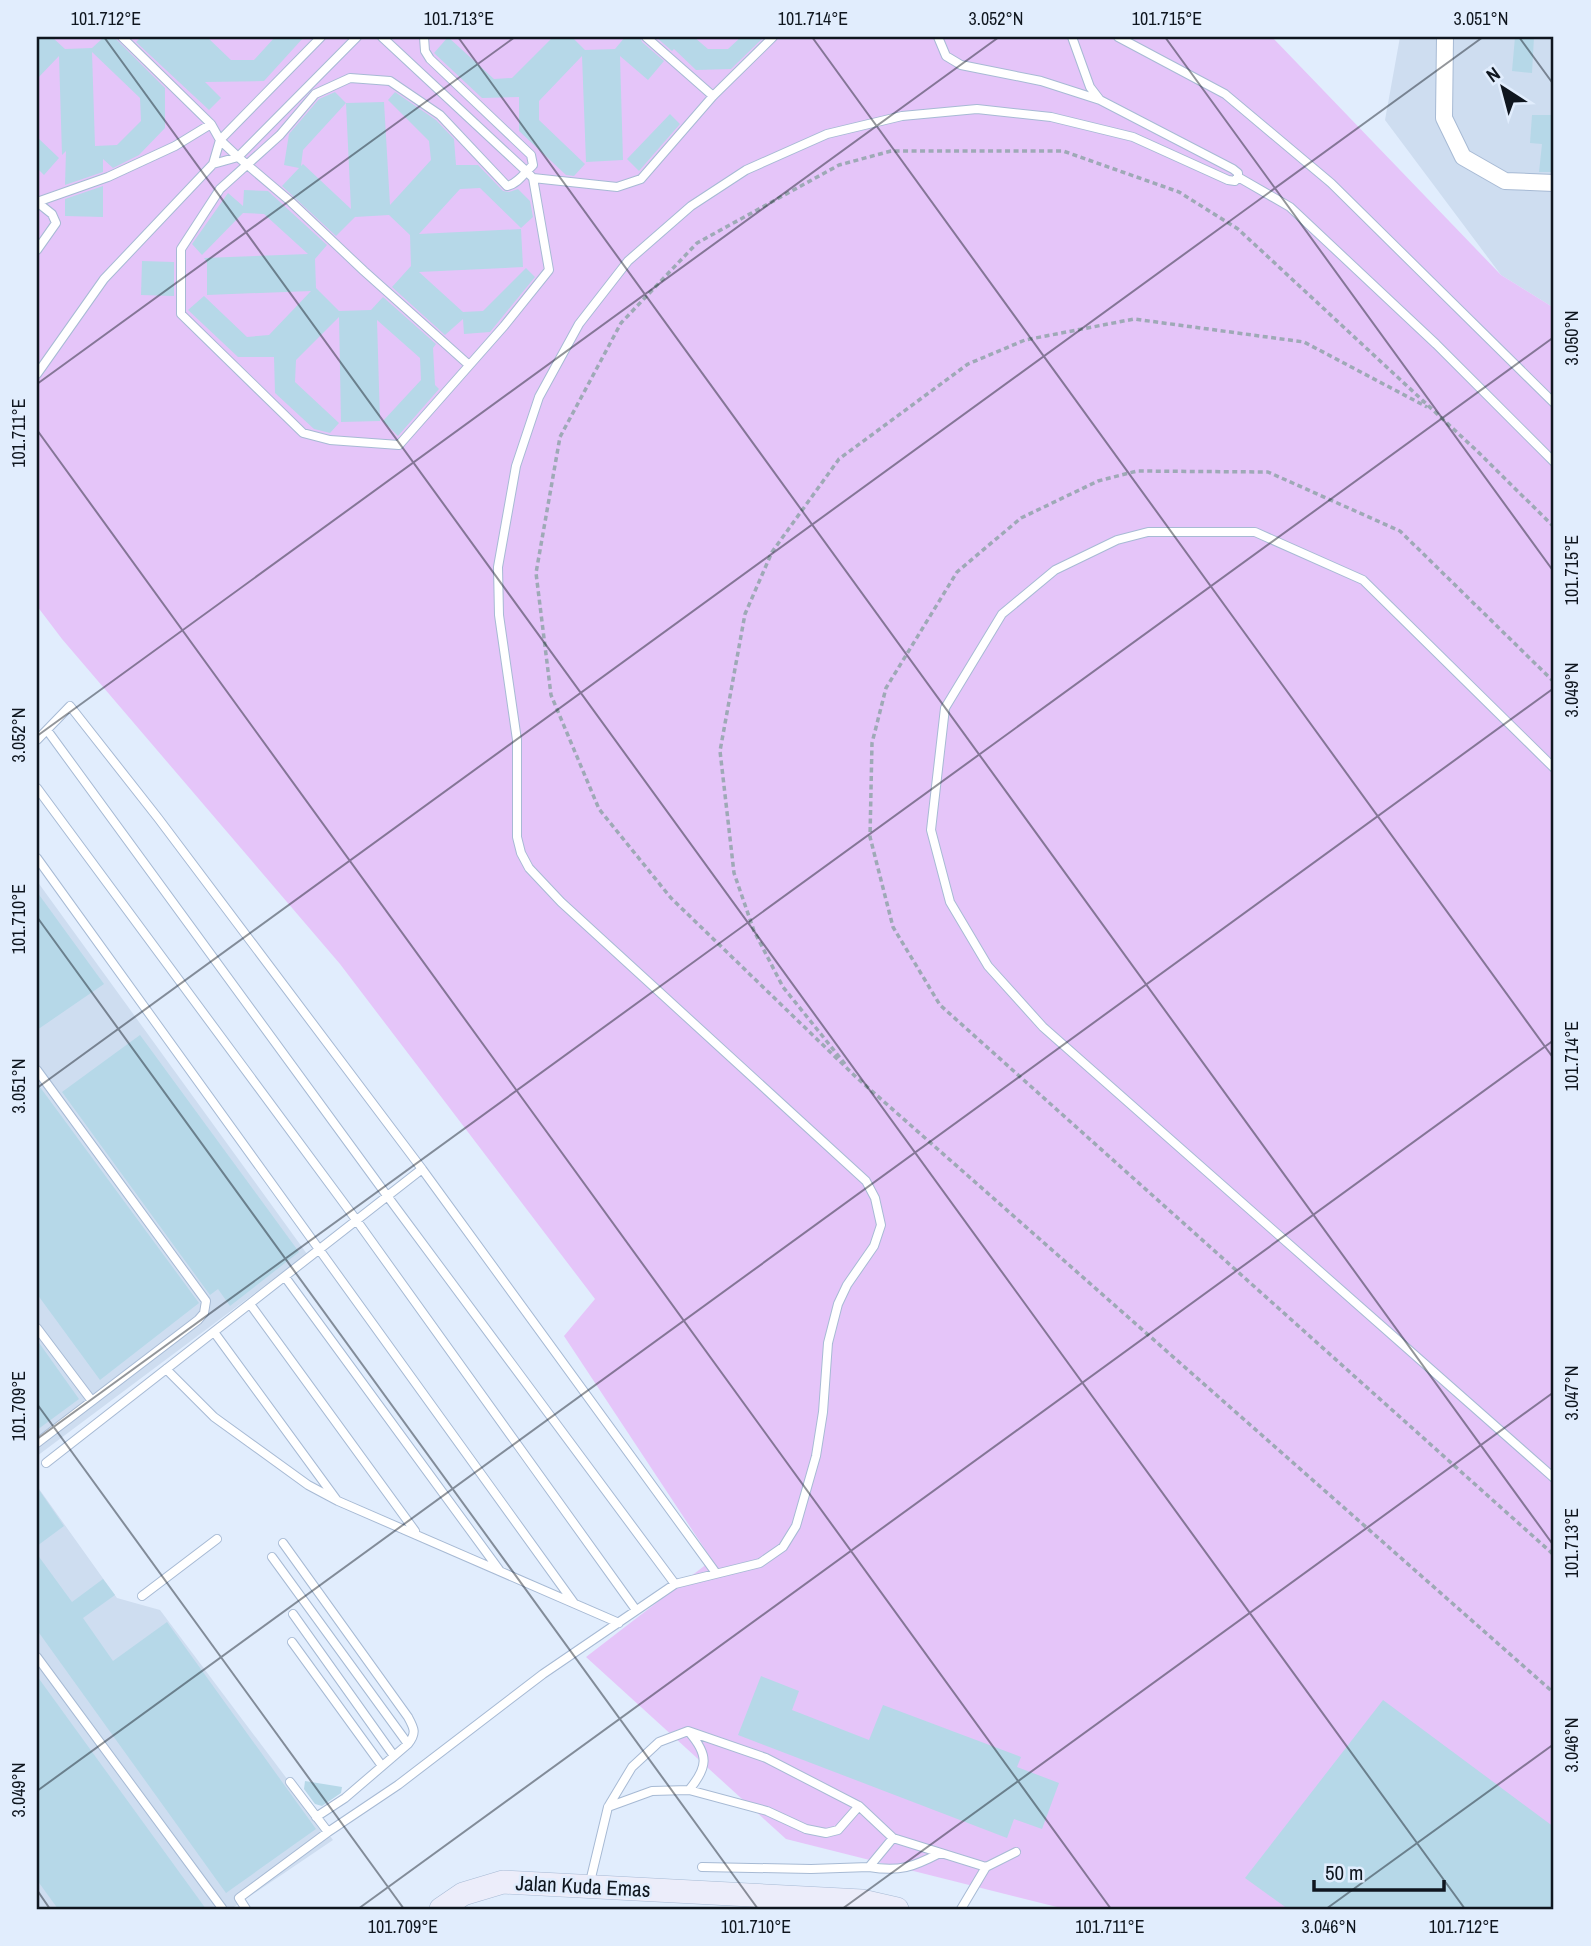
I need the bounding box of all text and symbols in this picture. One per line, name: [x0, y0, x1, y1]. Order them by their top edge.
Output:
text: 101.712°E: [71, 6, 141, 31]
text: 101.713°E: [424, 6, 494, 31]
text: 101.714°E: [778, 6, 848, 31]
text: 3.052°N: [969, 6, 1023, 31]
text: 101.715°E: [1132, 6, 1202, 31]
text: 3.051°N: [1454, 6, 1508, 31]
north arrow: [1468, 52, 1538, 122]
text: N: [1481, 60, 1505, 88]
text: 3.050°N: [1559, 311, 1584, 365]
text: 101.711°E: [6, 398, 31, 468]
text: 101.715°E: [1559, 535, 1584, 605]
text: 3.049°N: [1559, 663, 1584, 717]
text: 3.052°N: [6, 708, 31, 762]
text: 101.710°E: [6, 884, 31, 954]
text: 101.714°E: [1559, 1021, 1584, 1091]
text: 3.051°N: [6, 1059, 31, 1113]
text: 3.047°N: [1559, 1366, 1584, 1420]
text: 101.709°E: [6, 1371, 31, 1441]
text: 101.713°E: [1559, 1508, 1584, 1578]
text: 3.046°N: [1559, 1718, 1584, 1772]
text: 3.049°N: [6, 1763, 31, 1817]
scale bar: [1314, 1848, 1444, 1892]
text: 50 m: [1325, 1858, 1363, 1887]
street label: Jalan Kuda Emas: [515, 1868, 651, 1904]
text: 101.709°E: [368, 1914, 438, 1939]
text: 101.710°E: [721, 1914, 791, 1939]
text: 101.711°E: [1075, 1914, 1145, 1939]
text: 3.046°N: [1302, 1914, 1356, 1939]
text: 101.712°E: [1429, 1914, 1499, 1939]

